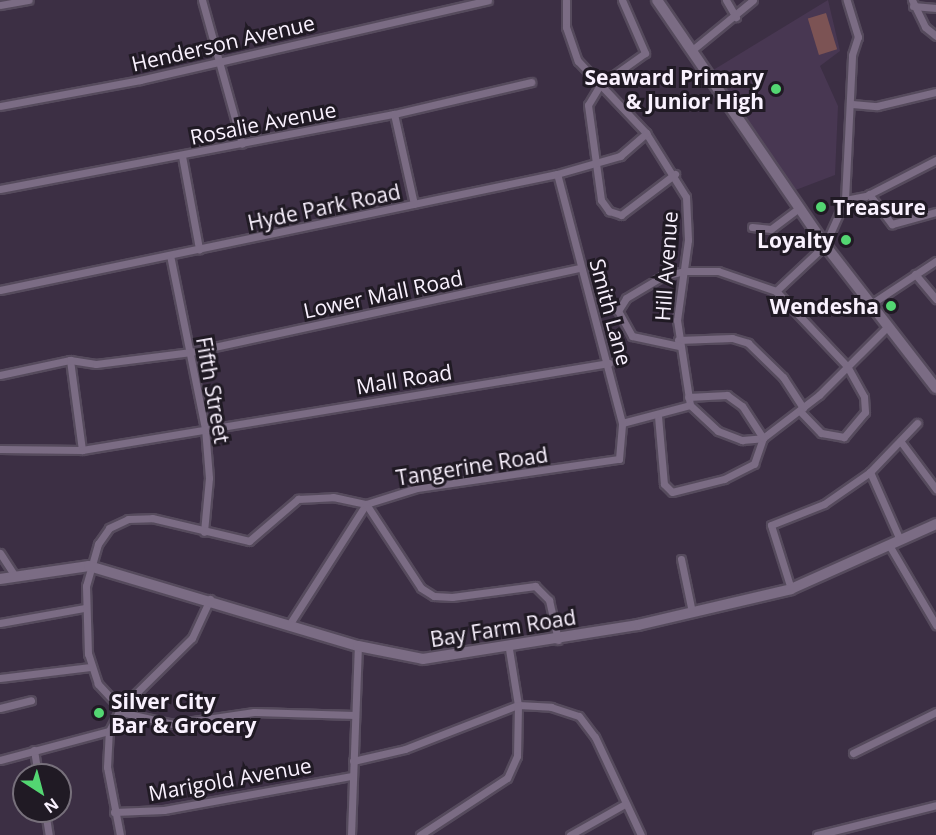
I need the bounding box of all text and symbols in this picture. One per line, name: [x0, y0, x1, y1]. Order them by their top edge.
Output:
street label: Henderson Avenue: [129, 10, 317, 76]
place label: Seaward Primary & Junior High: [584, 64, 764, 114]
marker: Seaward Primary & Junior High: [769, 82, 783, 96]
street label: Rosalie Avenue: [188, 96, 338, 150]
street label: Hyde Park Road: [245, 179, 403, 235]
place label: Treasure: [833, 194, 926, 220]
marker: Treasure: [814, 200, 828, 214]
street label: Hill Avenue: [650, 210, 682, 322]
place label: Loyalty: [757, 227, 834, 253]
marker: Loyalty: [839, 233, 853, 247]
street label: Smith Lane: [585, 256, 637, 368]
street label: Lower Mall Road: [301, 265, 465, 323]
place label: Wendesha: [770, 293, 879, 319]
marker: Wendesha: [884, 299, 898, 313]
street label: Fifth Street: [191, 335, 235, 445]
street label: Mall Road: [354, 359, 454, 399]
street label: Tangerine Road: [394, 442, 550, 490]
street label: Bay Farm Road: [428, 604, 578, 652]
place label: Silver City Bar & Grocery: [111, 688, 256, 738]
marker: Silver City Bar & Grocery: [92, 706, 106, 720]
street label: Marigold Avenue: [146, 752, 314, 806]
north arrow: [12, 763, 72, 823]
text: N: [40, 793, 63, 819]

